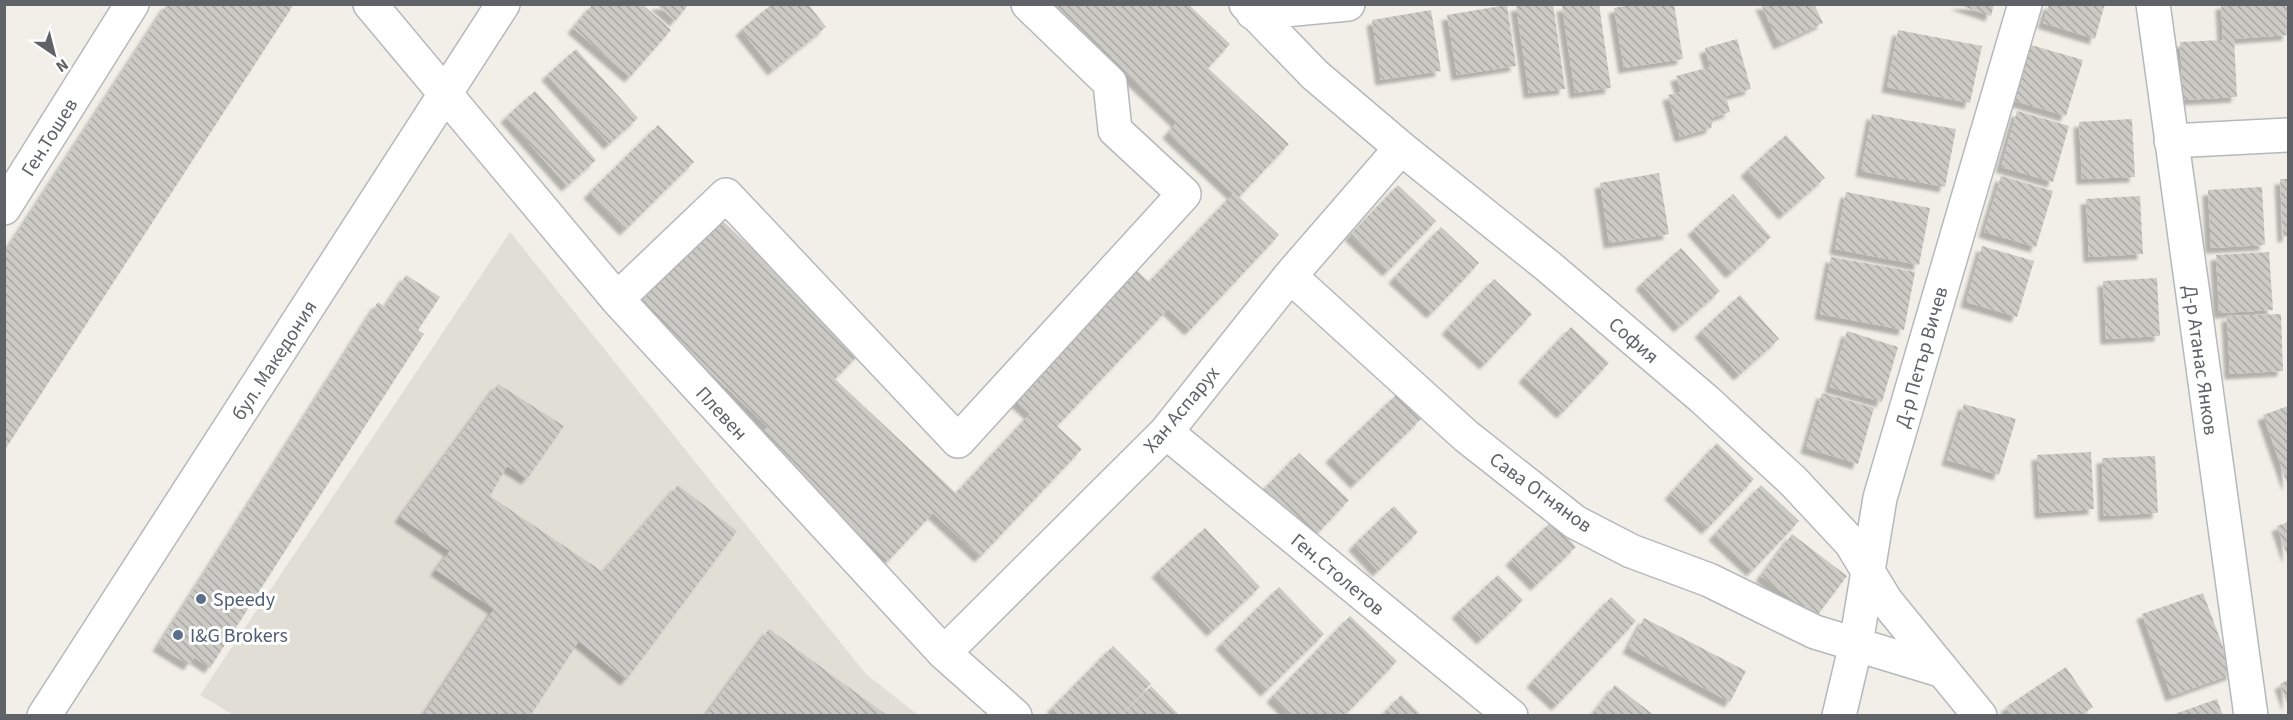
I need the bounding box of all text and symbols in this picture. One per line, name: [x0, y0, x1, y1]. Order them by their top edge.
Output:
north arrow: [24, 24, 84, 84]
text: N: [51, 53, 73, 78]
street label: Ген.Тошев: [15, 93, 85, 182]
street label: Д-р Петър Вичев: [1888, 283, 1955, 431]
street label: Д-р Атанас Янков: [2176, 283, 2224, 437]
street label: бул. Македония: [226, 295, 324, 426]
street label: София: [1602, 311, 1665, 371]
street label: Хан Аспарух: [1137, 360, 1226, 459]
street label: Плевен: [689, 380, 754, 447]
street label: Сава Огнянов: [1483, 446, 1598, 540]
street label: Ген.Столетов: [1284, 527, 1390, 622]
place label: Speedy: [213, 586, 276, 614]
marker: Speedy: [194, 592, 208, 606]
place label: I&G Brokers: [190, 622, 288, 650]
marker: I&G Brokers: [171, 628, 185, 642]

